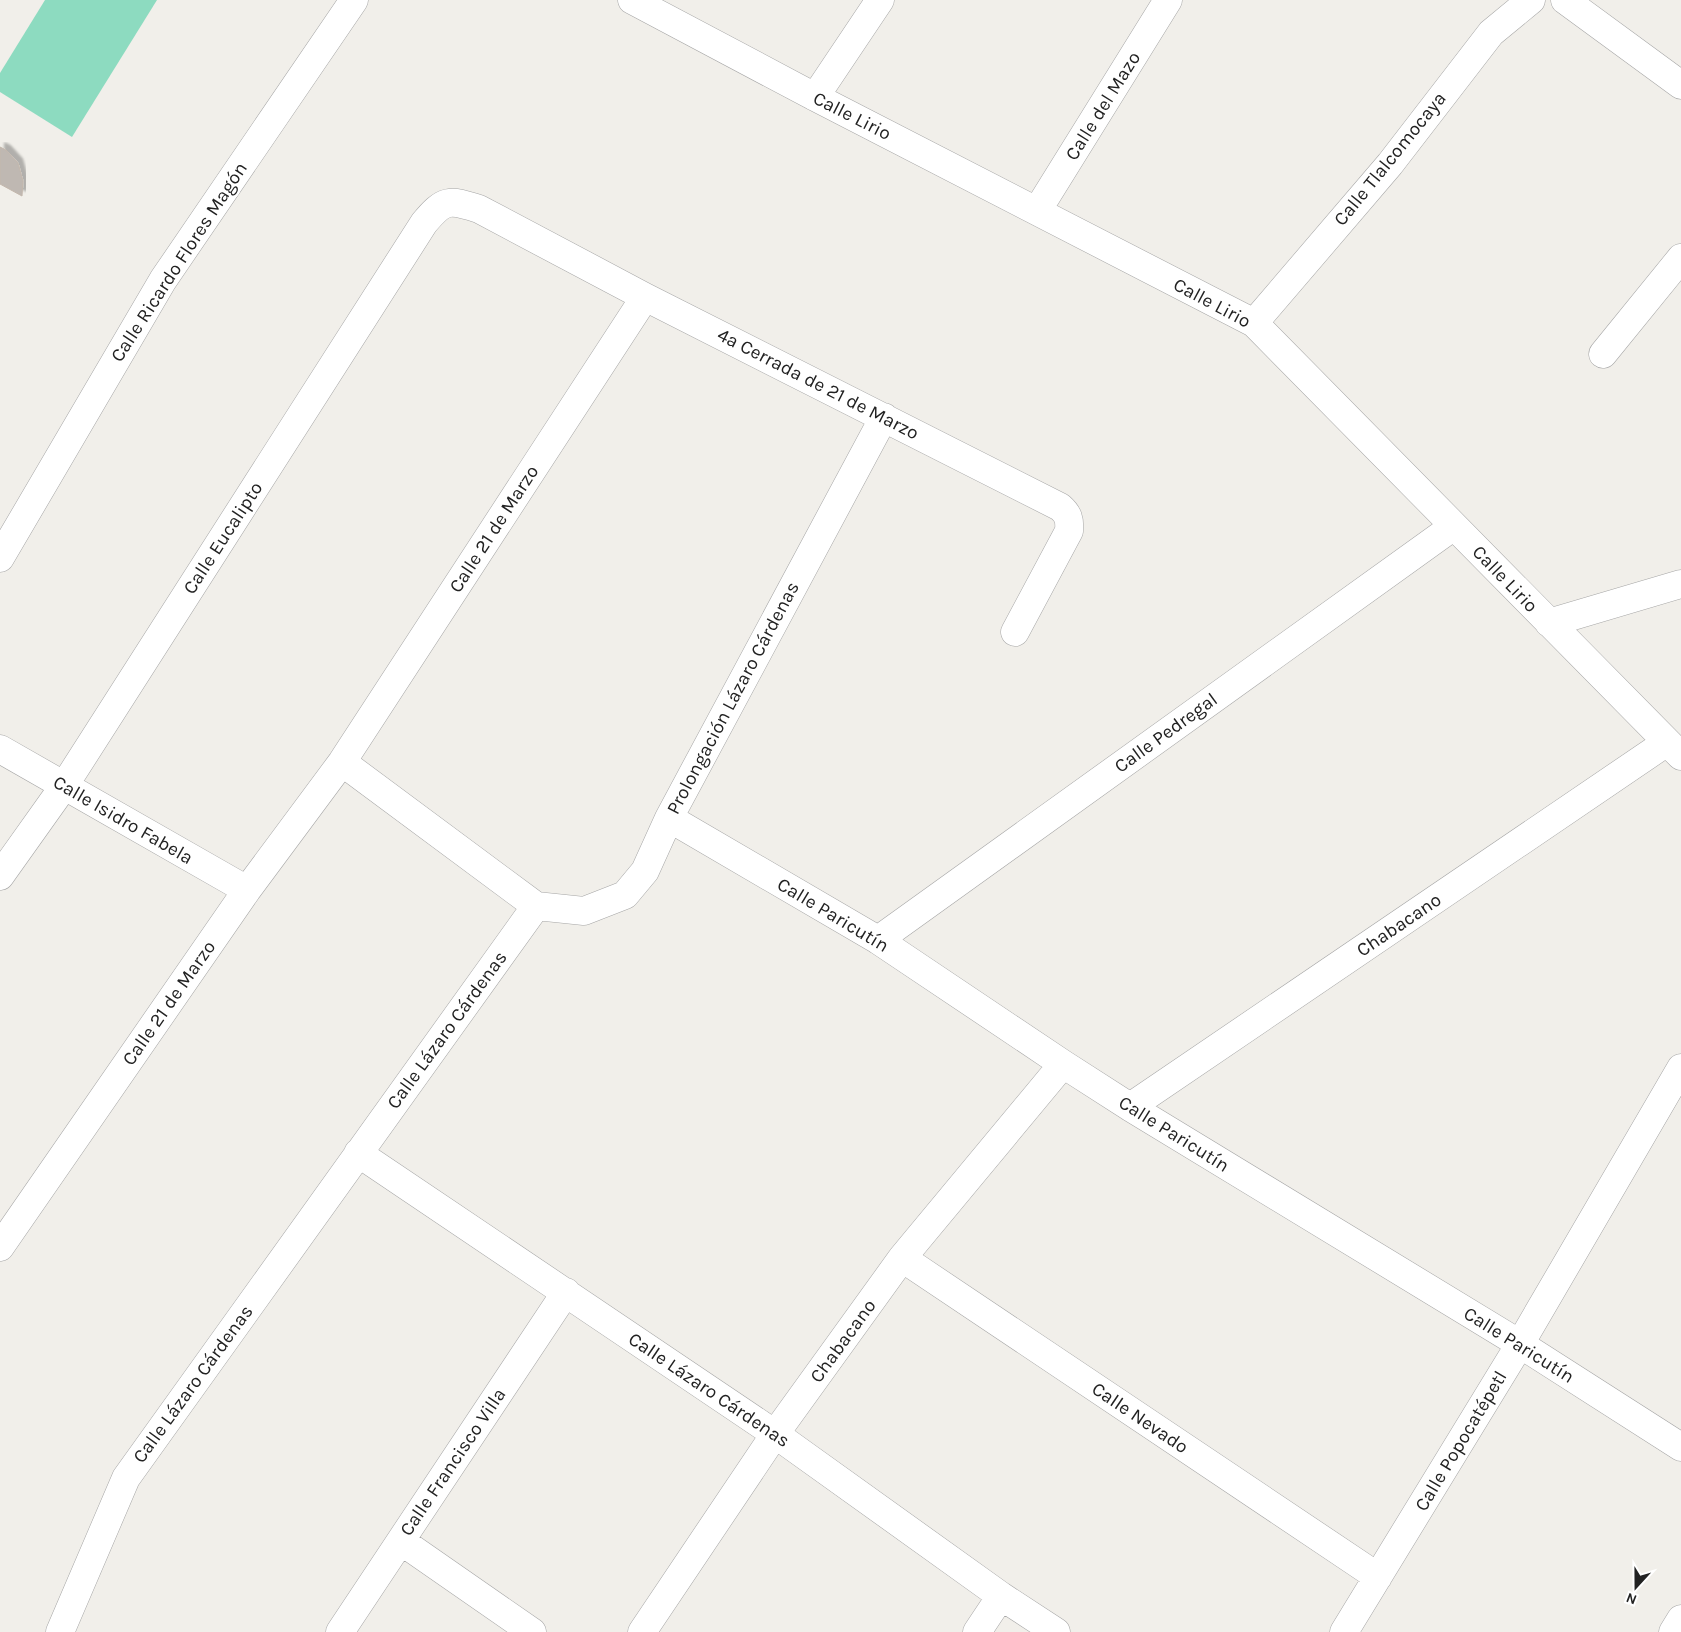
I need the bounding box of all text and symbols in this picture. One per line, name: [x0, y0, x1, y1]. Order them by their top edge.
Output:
street label: Calle del Mazo: [1061, 48, 1145, 164]
street label: Calle Lirio: [809, 87, 895, 145]
street label: Calle Tlalcomocaya: [1329, 88, 1451, 230]
street label: Calle Ricardo Flores Magón: [106, 158, 252, 366]
street label: Calle Lirio: [1170, 273, 1254, 333]
street label: 4ª Cerrada de 21 de Marzo: [714, 324, 922, 444]
street label: Calle 21 de Marzo: [445, 461, 543, 597]
street label: Calle Eucalipto: [179, 478, 267, 598]
street label: Calle Lirio: [1468, 541, 1542, 617]
street label: Prolongación Lázaro Cárdenas: [662, 578, 804, 818]
street label: Calle Pedregal: [1110, 688, 1222, 778]
street label: Calle Isidro Fabela: [49, 771, 197, 869]
street label: Calle Paricutín: [773, 873, 893, 957]
street label: Chabacano: [1352, 889, 1446, 961]
street label: Calle 21 de Marzo: [118, 936, 220, 1070]
street label: Calle Lázaro Cárdenas: [382, 947, 512, 1113]
street label: Calle Paricutín: [1115, 1091, 1233, 1177]
street label: Chabacano: [805, 1295, 881, 1387]
street label: Calle Lázaro Cárdenas: [128, 1301, 258, 1467]
street label: Calle Paricutín: [1460, 1302, 1578, 1388]
street label: Calle Lázaro Cárdenas: [624, 1328, 794, 1452]
street label: Calle Popocatépetl: [1410, 1367, 1512, 1515]
street label: Calle Nevado: [1088, 1378, 1192, 1458]
street label: Calle Francisco Villa: [395, 1384, 511, 1540]
north arrow: [1611, 1562, 1661, 1612]
text: N: [1624, 1589, 1639, 1608]

